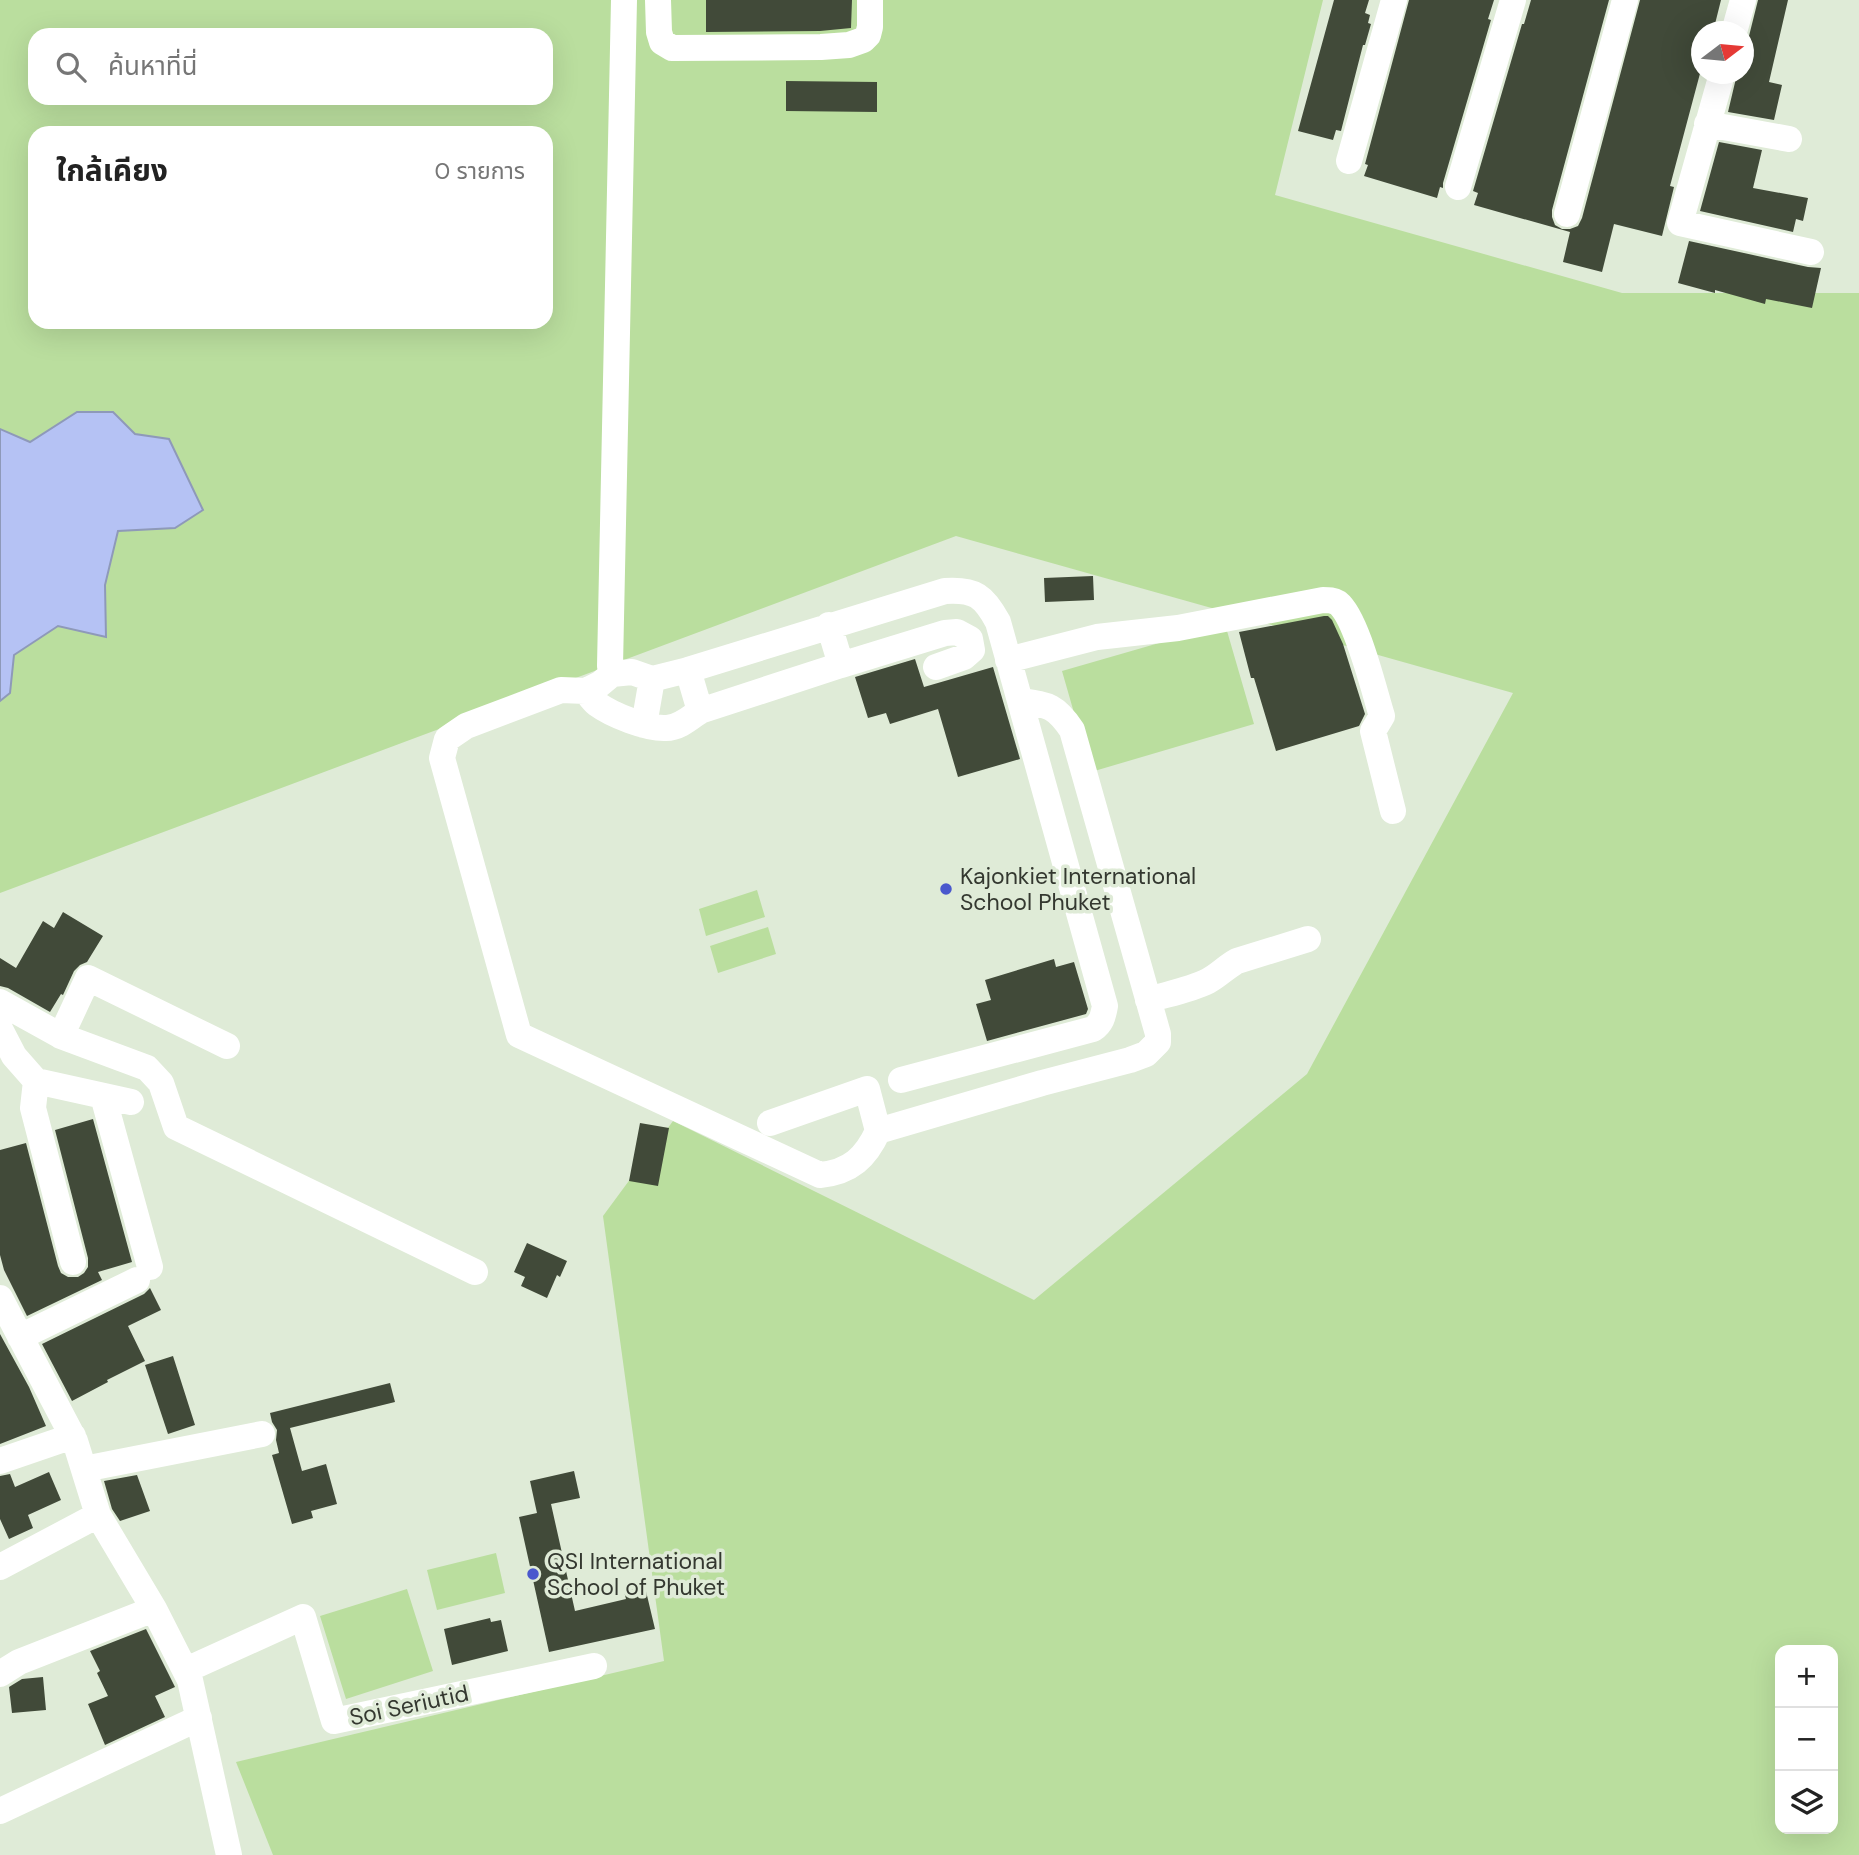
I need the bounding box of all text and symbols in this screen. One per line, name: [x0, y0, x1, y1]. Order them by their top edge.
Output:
north arrow: [1691, 21, 1754, 84]
search box: [28, 28, 553, 105]
icon: search: [52, 48, 90, 86]
text: ค้นหาที่นี่: [108, 49, 198, 83]
text: ใกล้เคียง: [56, 151, 168, 190]
text: 0 รายการ: [435, 156, 525, 186]
place label: Kajonkiet International School Phuket: [960, 861, 1196, 917]
marker: Kajonkiet International School Phuket: [938, 881, 954, 897]
place label: QSI International School of Phuket: [547, 1546, 725, 1602]
marker: QSI International School of Phuket: [525, 1566, 541, 1582]
map controls: [1775, 1645, 1838, 1834]
button: +: [1775, 1645, 1838, 1708]
street label: Soi Seriutid: [347, 1678, 471, 1732]
button: −: [1775, 1708, 1838, 1771]
button: layers: [1775, 1771, 1838, 1834]

